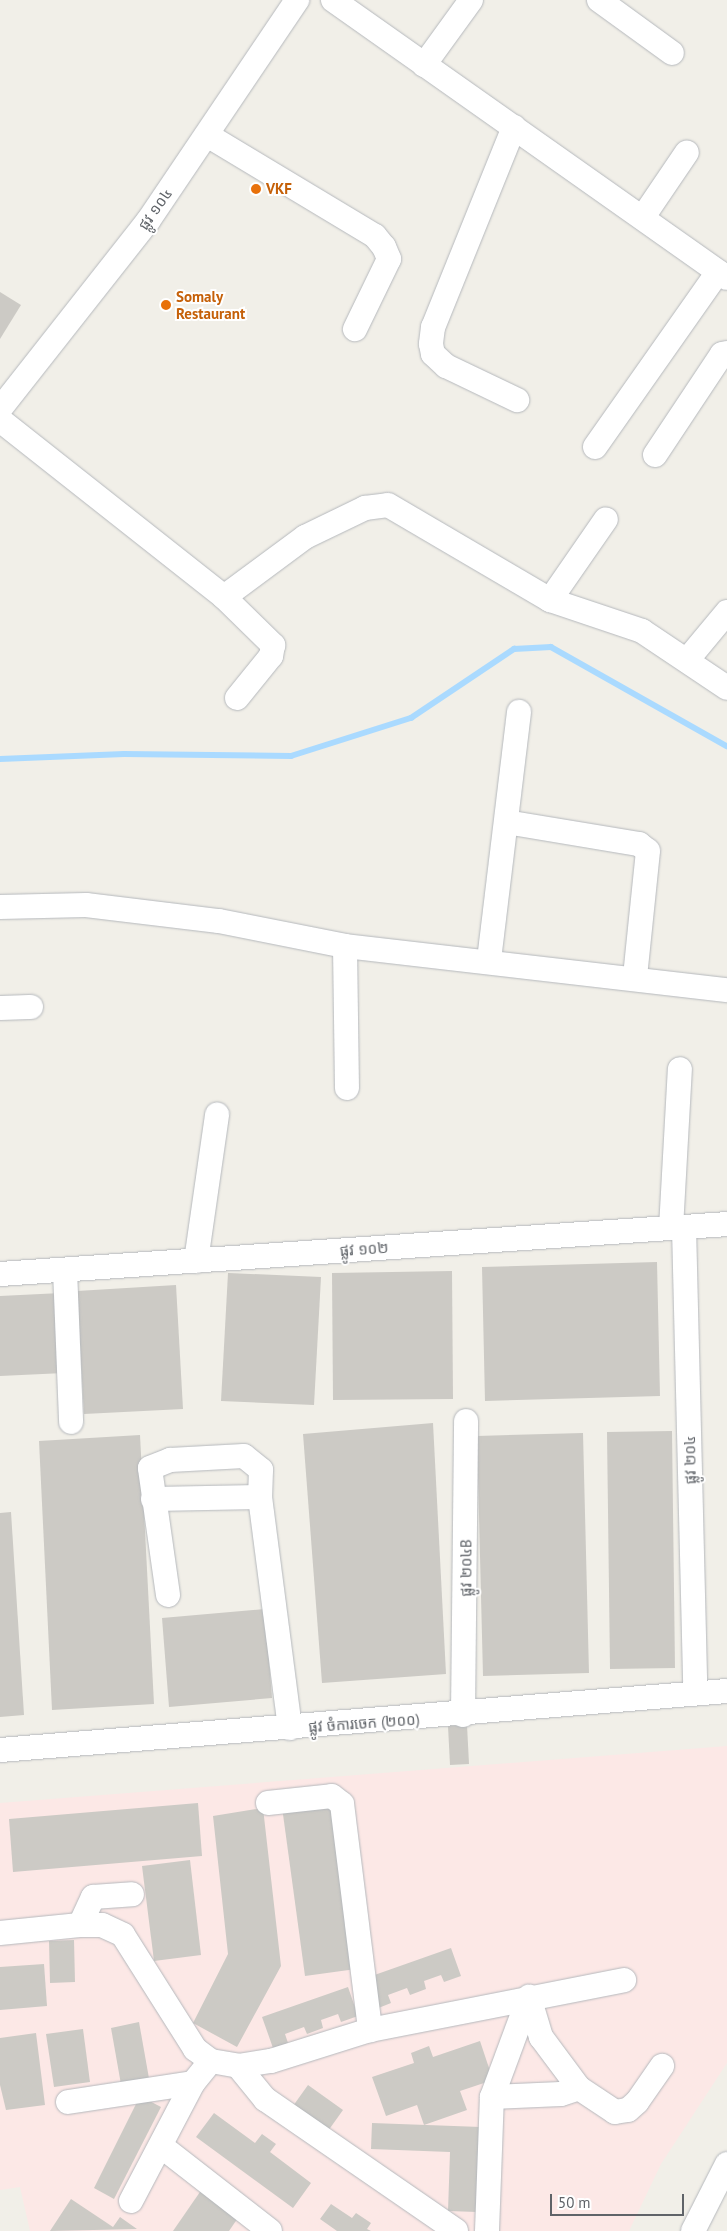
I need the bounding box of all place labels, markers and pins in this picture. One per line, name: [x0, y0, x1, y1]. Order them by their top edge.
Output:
place label: VKF: [266, 180, 292, 198]
marker: VKF: [250, 183, 262, 195]
place label: Somaly Restaurant: [176, 287, 245, 322]
marker: Somaly Restaurant: [160, 299, 172, 311]

